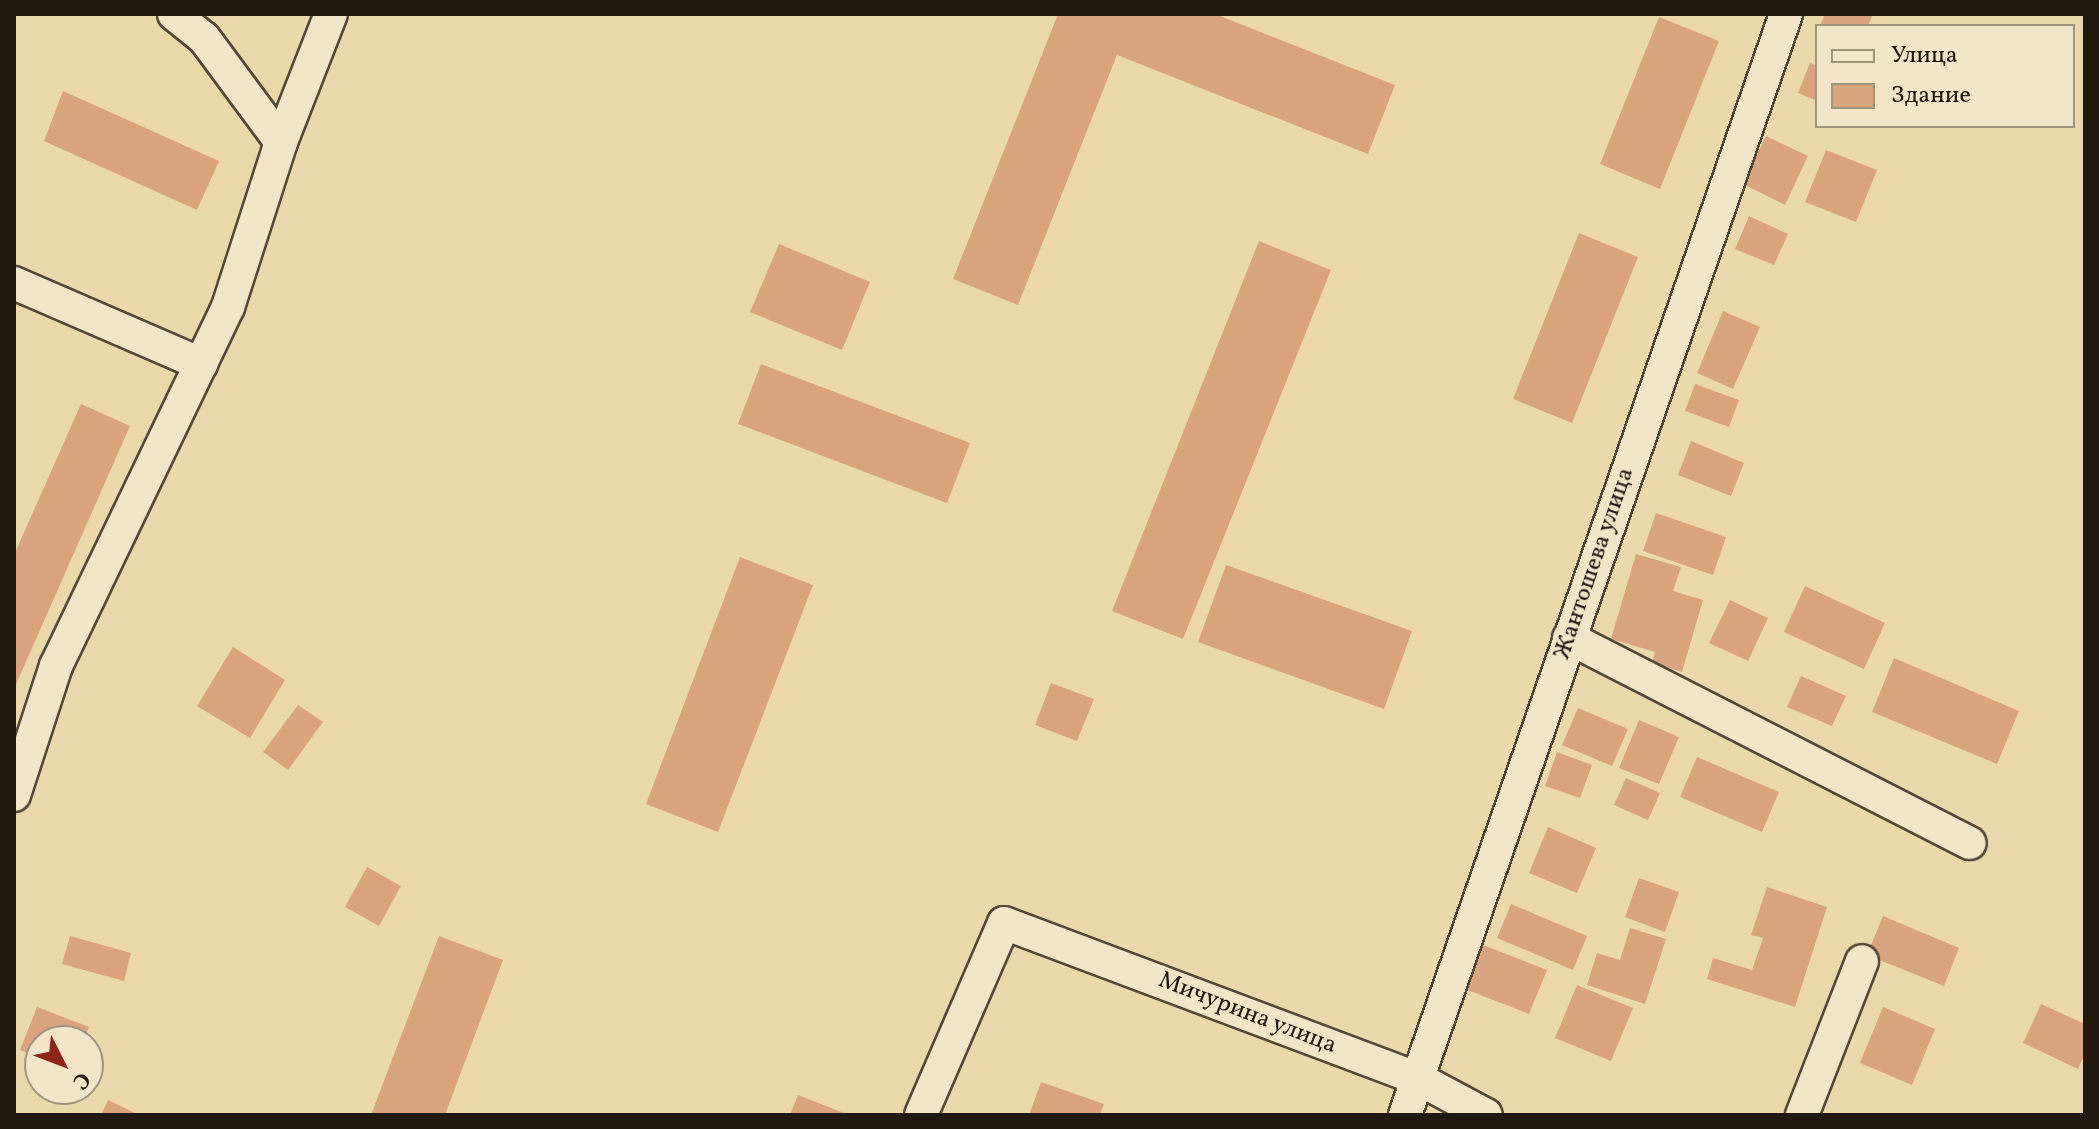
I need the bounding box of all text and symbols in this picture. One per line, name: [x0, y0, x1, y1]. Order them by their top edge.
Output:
legend: [1815, 24, 2075, 128]
text: Улица: [1891, 39, 1958, 73]
text: Здание: [1891, 79, 1971, 113]
street label: Жантошева улица: [1549, 464, 1641, 664]
street label: Мичурина улица: [1154, 967, 1340, 1061]
north arrow: [24, 1025, 104, 1105]
text: С: [64, 1064, 97, 1096]

